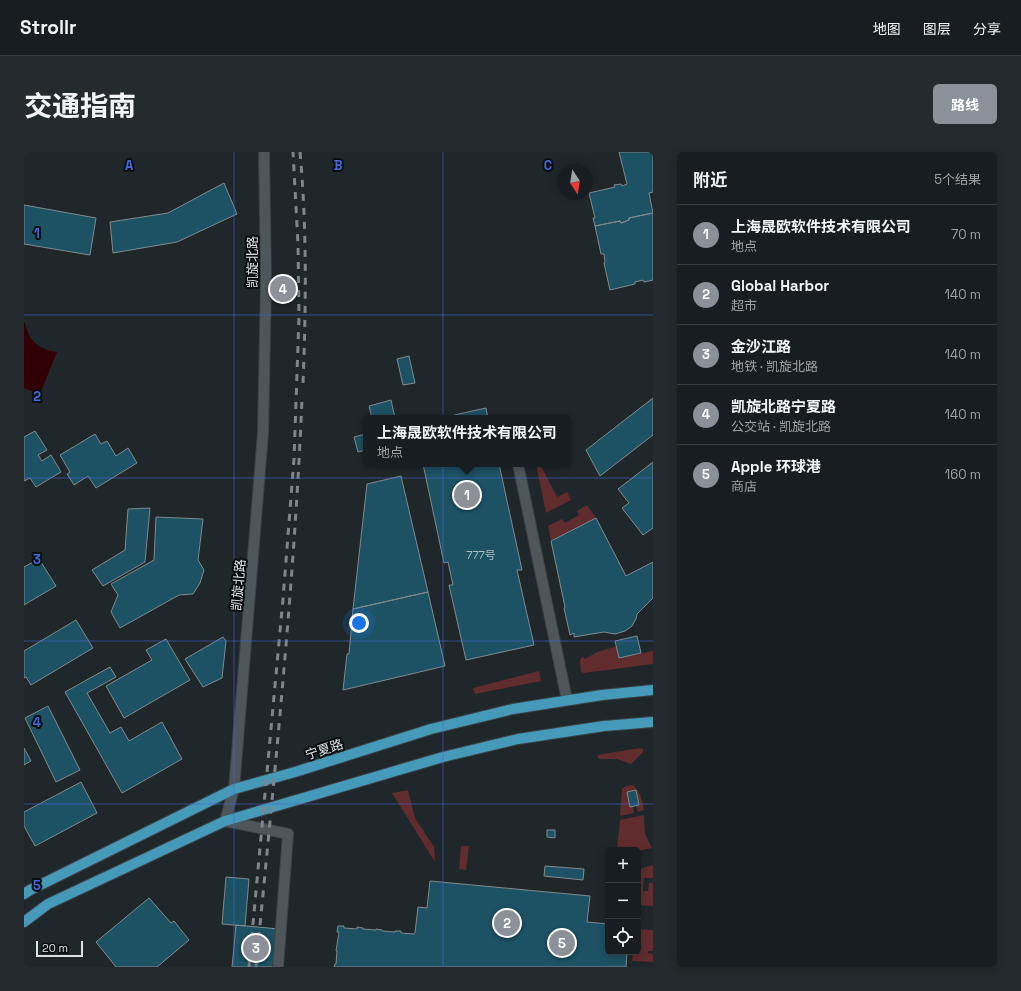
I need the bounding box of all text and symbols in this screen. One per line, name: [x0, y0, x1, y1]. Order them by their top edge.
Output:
text: Strollr: [20, 15, 77, 40]
text: 地图: [873, 20, 901, 38]
text: 图层: [923, 20, 951, 38]
text: 分享: [973, 20, 1001, 38]
button: 路线: [933, 84, 997, 124]
text: 交通指南: [24, 88, 136, 124]
text: A: [125, 157, 134, 174]
text: B: [334, 157, 343, 174]
text: C: [544, 157, 552, 174]
north arrow: [557, 164, 593, 200]
text: 附近: [693, 169, 727, 191]
text: 5个结果: [934, 171, 981, 188]
text: 上海晟欧软件技术有限公司: [731, 217, 911, 236]
text: 1: [34, 225, 40, 242]
text: 1: [703, 226, 709, 243]
text: 70 m: [951, 226, 981, 243]
street label: 凯旋北路: [244, 236, 261, 288]
text: 地点: [731, 238, 757, 255]
pin: 4: [270, 274, 296, 304]
text: Global Harbor: [731, 276, 829, 295]
text: 2: [702, 286, 710, 303]
text: 140 m: [945, 286, 981, 303]
text: 超市: [731, 297, 757, 314]
text: 金沙江路: [731, 337, 791, 356]
text: 3: [702, 346, 710, 363]
text: 140 m: [945, 346, 981, 363]
text: 地铁 · 凯旋北路: [731, 358, 818, 375]
text: 2: [33, 388, 41, 405]
text: 凯旋北路宁夏路: [731, 397, 836, 416]
text: 4: [702, 406, 710, 423]
text: 140 m: [945, 406, 981, 423]
popup: [363, 415, 571, 467]
text: 公交站 · 凯旋北路: [731, 418, 831, 435]
text: 上海晟欧软件技术有限公司: [377, 423, 557, 442]
text: 地点: [377, 444, 403, 461]
text: Apple 环球港: [731, 457, 821, 476]
text: 5: [702, 466, 710, 483]
text: 160 m: [945, 466, 981, 483]
text: 商店: [731, 478, 757, 495]
pin: 1: [454, 480, 480, 510]
house number: 777号: [466, 548, 496, 562]
text: 3: [33, 551, 41, 568]
street label: 凯旋北路: [228, 558, 249, 612]
your location: [349, 613, 369, 633]
text: 4: [33, 714, 41, 731]
street label: 宁夏路: [303, 735, 345, 764]
map controls: [605, 847, 641, 955]
button: +: [605, 847, 641, 883]
text: 5: [33, 877, 41, 894]
button: −: [605, 883, 641, 919]
pin: 2: [494, 908, 520, 938]
button: locate: [605, 919, 641, 955]
pin: 5: [549, 928, 575, 958]
pin: 3: [243, 933, 269, 963]
scale bar: [36, 939, 83, 958]
text: 20 m: [42, 941, 68, 955]

